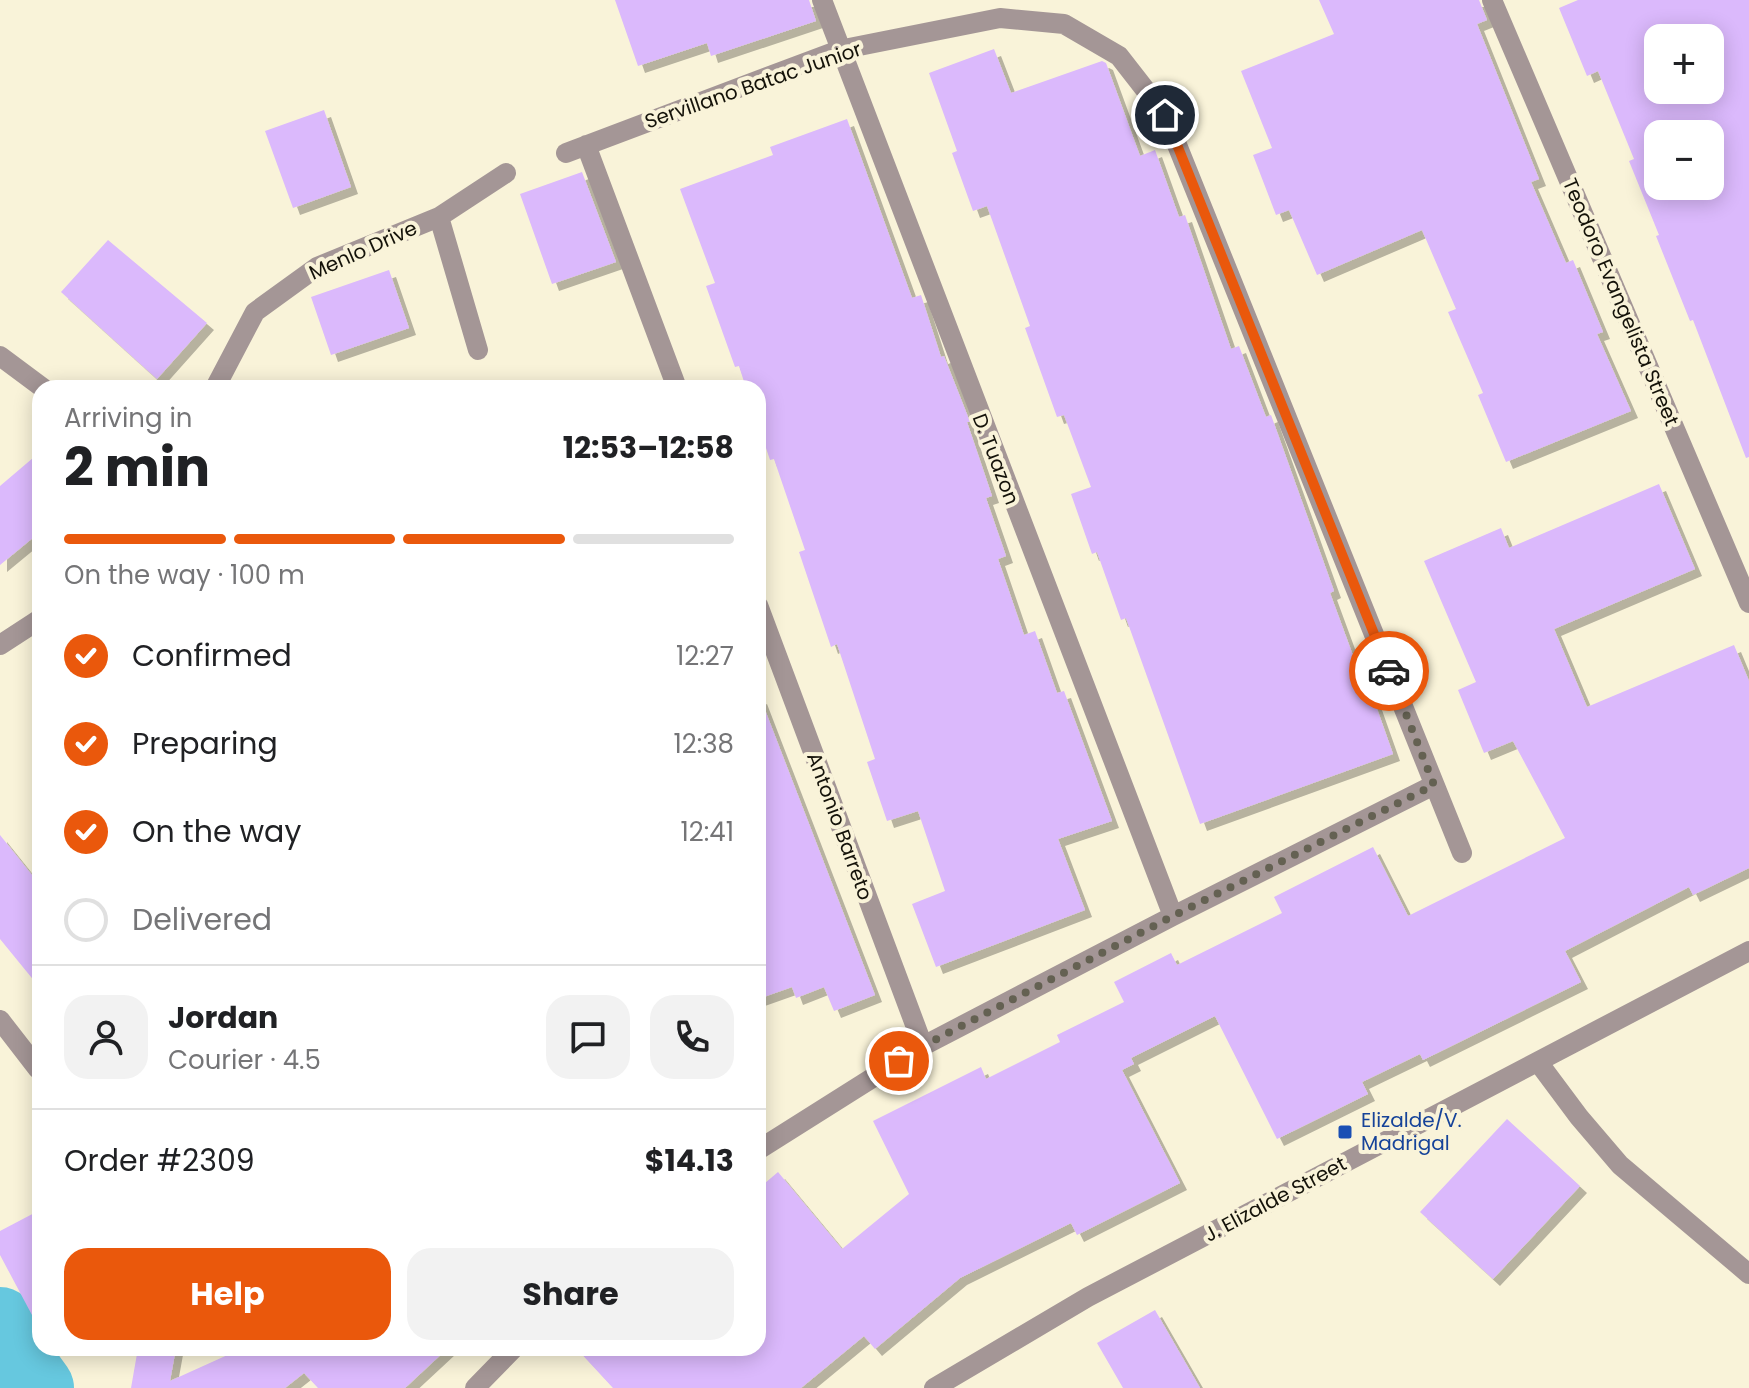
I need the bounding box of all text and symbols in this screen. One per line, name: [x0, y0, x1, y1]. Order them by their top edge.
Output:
map controls: [1644, 24, 1724, 200]
button: +: [1644, 24, 1724, 104]
street label: Servillano Batac Junior: [641, 35, 865, 135]
pin: [1131, 81, 1199, 149]
icon: home: [1143, 93, 1187, 137]
button: −: [1644, 120, 1724, 200]
street label: Teodoro Evangelista Street: [1556, 174, 1686, 430]
street label: Menlo Drive: [304, 214, 422, 286]
text: Arriving in: [64, 400, 193, 436]
street label: D. Tuazon: [966, 409, 1026, 509]
text: 12:53–12:58: [563, 426, 734, 469]
text: 2 min: [64, 431, 210, 504]
text: On the way · 100 m: [64, 557, 305, 593]
courier: [1349, 631, 1429, 711]
icon: check: [64, 634, 108, 678]
text: Confirmed: [132, 634, 292, 677]
text: 12:27: [676, 638, 734, 674]
icon: car: [1367, 649, 1411, 693]
icon: check: [64, 722, 108, 766]
text: Preparing: [132, 722, 278, 765]
text: 12:38: [673, 726, 734, 762]
street label: Antonio Barreto: [800, 748, 880, 904]
icon: check: [64, 810, 108, 854]
text: On the way: [132, 810, 301, 853]
text: 12:41: [681, 814, 734, 850]
text: Delivered: [132, 898, 272, 941]
button: person: [64, 995, 148, 1079]
button: chat: [546, 995, 630, 1079]
button: phone: [650, 995, 734, 1079]
text: Jordan: [168, 996, 278, 1039]
pin: [865, 1027, 933, 1095]
icon: bag: [877, 1039, 921, 1083]
text: Courier · 4.5: [168, 1042, 321, 1078]
place label: Elizalde/V. Madrigal: [1361, 1106, 1462, 1157]
marker: Elizalde/V. Madrigal: [1336, 1123, 1354, 1141]
text: Order #2309: [64, 1139, 255, 1182]
text: $14.13: [645, 1139, 734, 1182]
street label: J. Elizalde Street: [1199, 1150, 1351, 1248]
button: Help: [64, 1248, 391, 1340]
button: Share: [407, 1248, 734, 1340]

